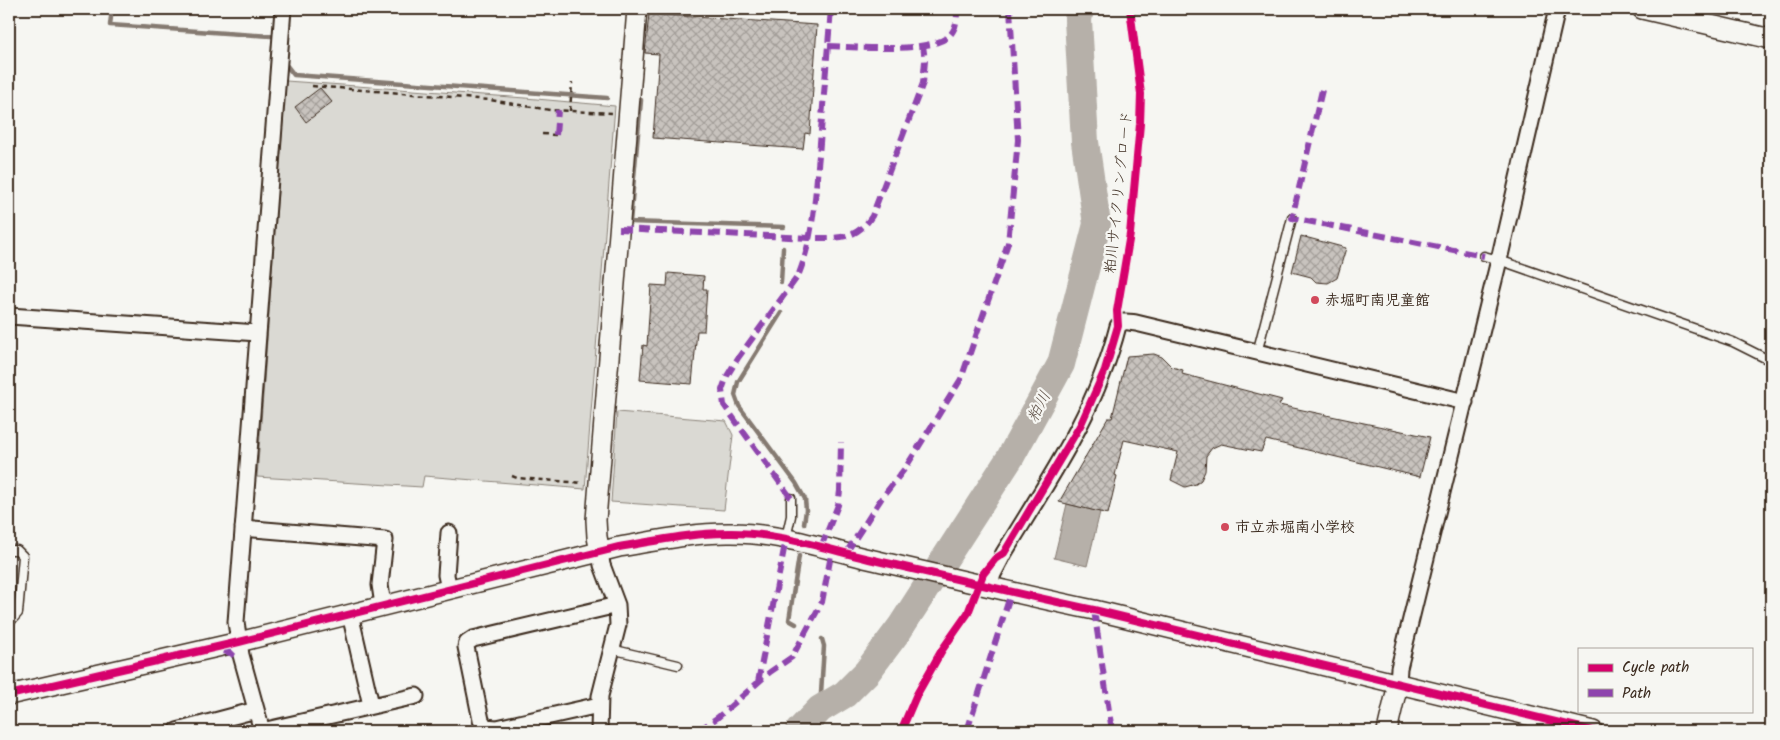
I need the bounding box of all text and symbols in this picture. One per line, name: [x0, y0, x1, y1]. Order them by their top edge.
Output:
street label: 粕川サイクリングロード: [1099, 110, 1139, 275]
place label: 赤堀町南児童館: [1325, 289, 1430, 313]
marker: 赤堀町南児童館: [1309, 294, 1321, 306]
water label: 粕川: [1021, 387, 1058, 427]
place label: 市立赤堀南小学校: [1235, 516, 1355, 540]
marker: 市立赤堀南小学校: [1219, 521, 1231, 533]
legend: [1578, 648, 1752, 712]
text: Cycle path: [1622, 656, 1689, 680]
text: Path: [1622, 682, 1651, 706]

